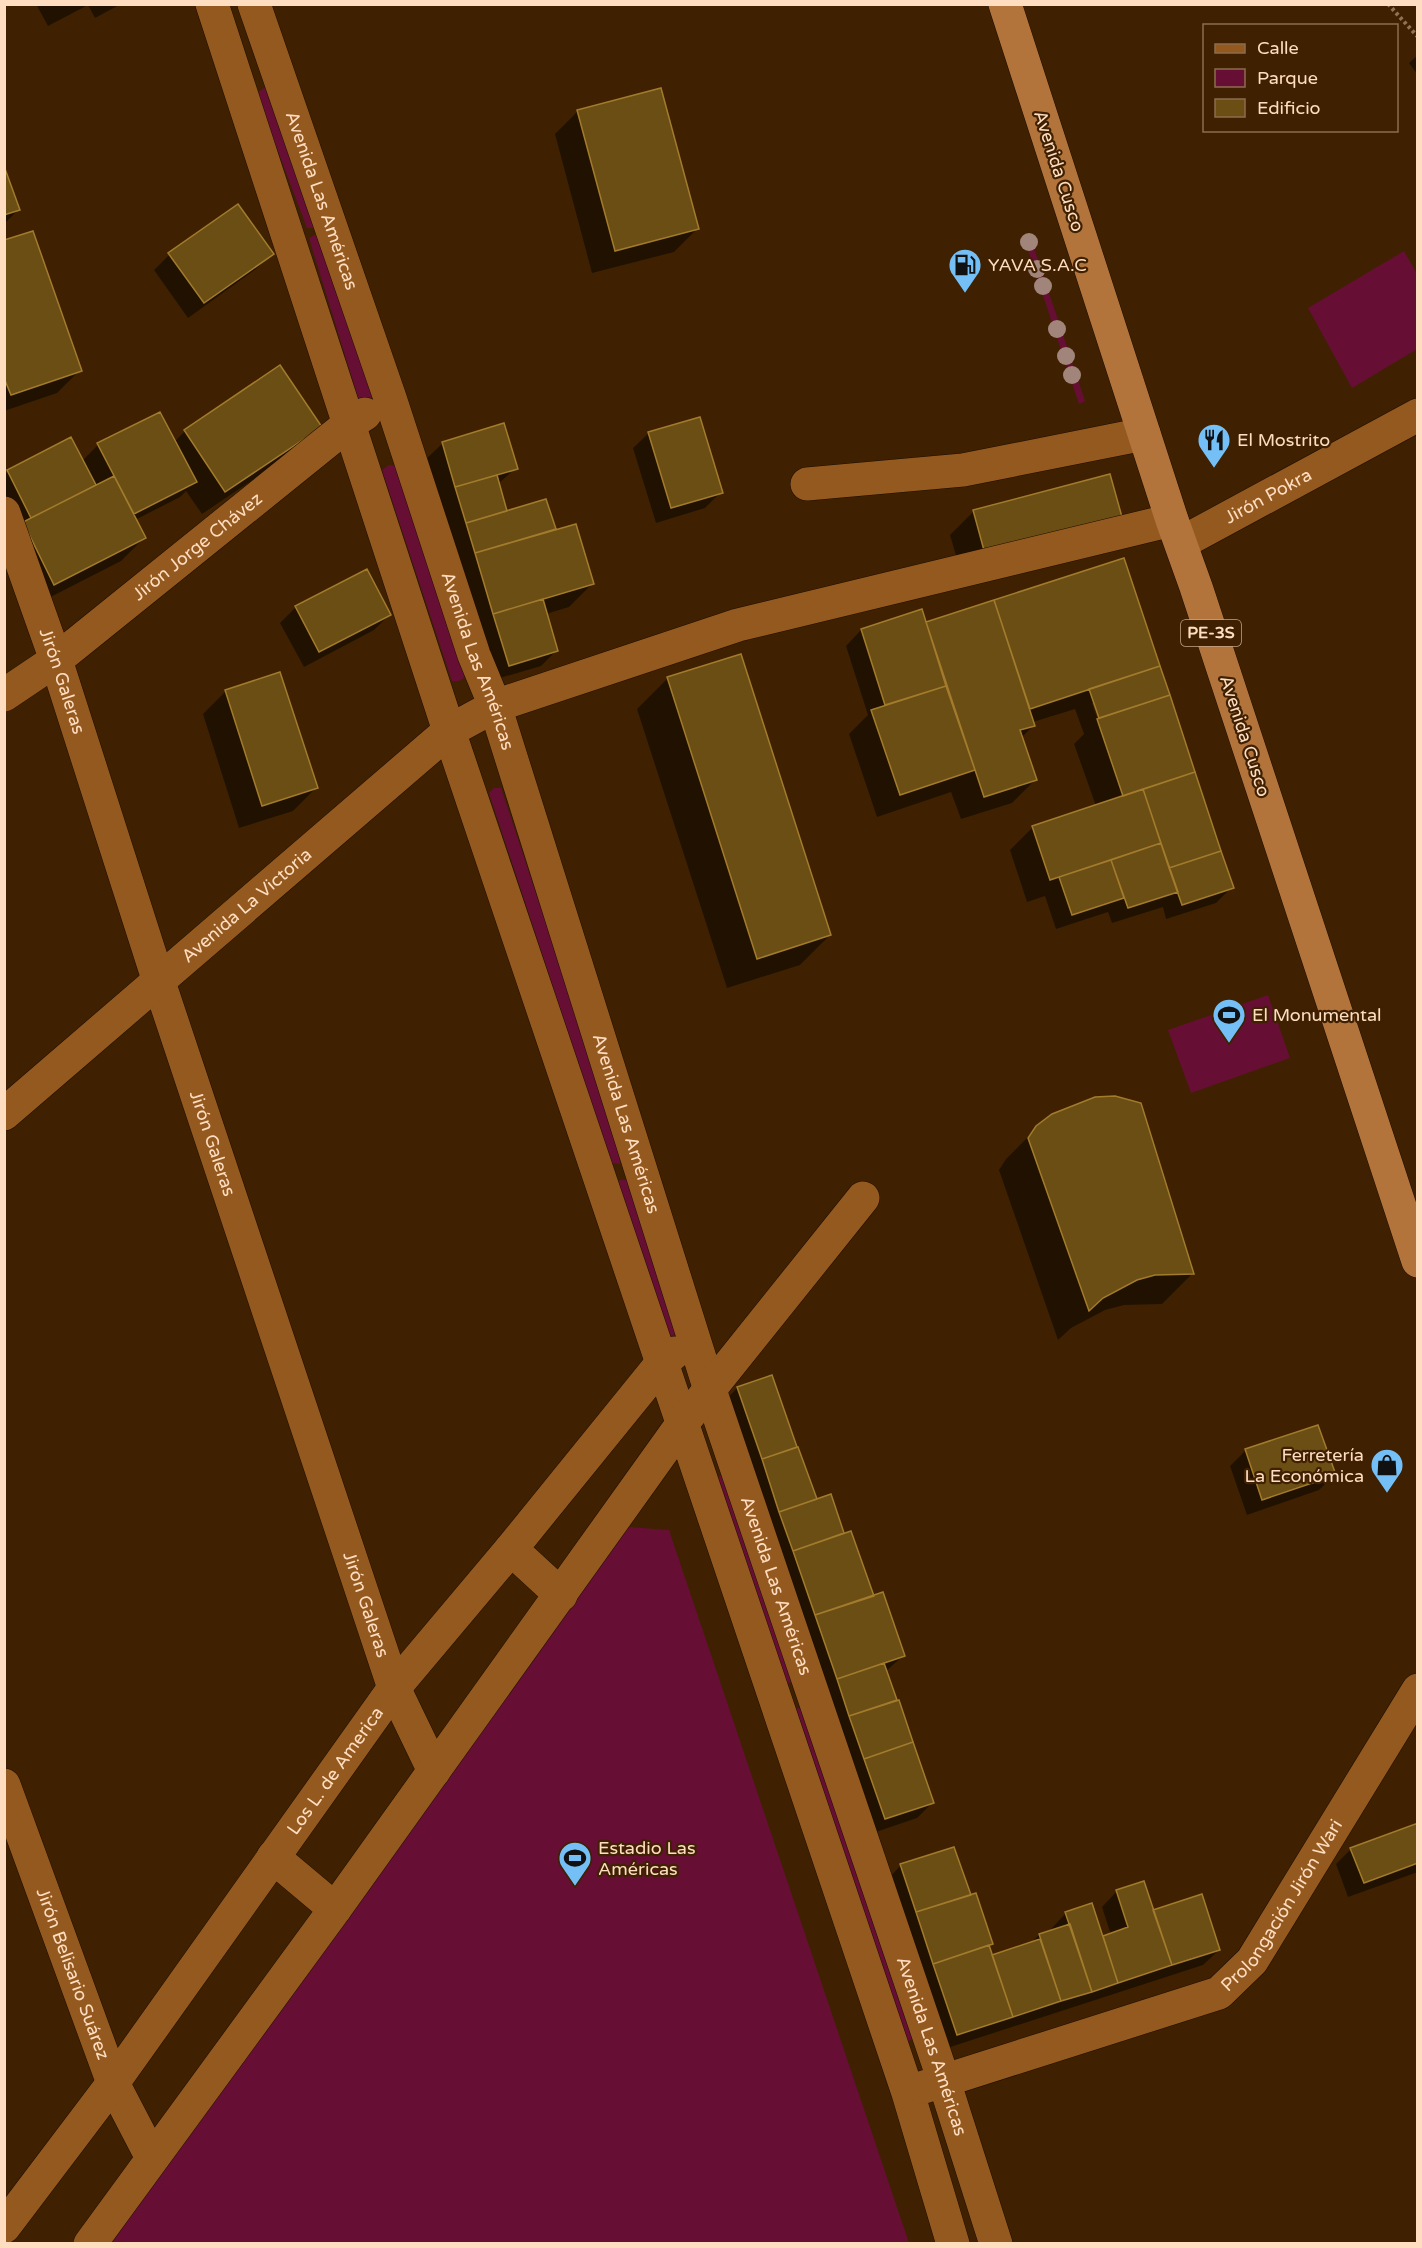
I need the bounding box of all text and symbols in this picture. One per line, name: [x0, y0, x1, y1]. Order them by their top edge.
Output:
legend: [1203, 24, 1398, 132]
text: Calle: [1257, 37, 1299, 59]
text: Parque: [1257, 67, 1318, 89]
text: Edificio: [1257, 97, 1321, 119]
street label: Avenida Las Américas: [281, 108, 363, 293]
street label: Avenida Cusco: [1029, 108, 1089, 235]
fuel station icon: YAVA S.A.C: [947, 247, 983, 294]
place label: YAVA S.A.C: [988, 254, 1087, 276]
restaurant icon: El Mostrito: [1196, 422, 1232, 469]
place label: El Mostrito: [1237, 429, 1330, 451]
street label: Jirón Pokra: [1221, 464, 1315, 528]
street label: Jirón Jorge Chávez: [128, 487, 267, 605]
street label: Avenida Las Américas: [437, 569, 519, 753]
road number: PE-3S: [1181, 620, 1241, 646]
street label: Jirón Galeras: [35, 625, 90, 737]
street label: Avenida Cusco: [1215, 673, 1275, 800]
street label: Avenida La Victoria: [177, 843, 316, 967]
sports icon: El Monumental: [1211, 997, 1247, 1044]
place label: El Monumental: [1252, 1004, 1382, 1026]
street label: Avenida Las Américas: [588, 1031, 665, 1216]
street label: Jirón Galeras: [185, 1088, 241, 1199]
place label: Ferretería La Económica: [1245, 1444, 1364, 1487]
shop icon: Ferretería La Económica: [1369, 1447, 1405, 1494]
street label: Avenida Las Américas: [736, 1493, 817, 1678]
street label: Jirón Galeras: [338, 1549, 394, 1660]
street label: Los L. de America: [282, 1702, 388, 1839]
street label: Prolongación Jirón Wari: [1216, 1815, 1347, 1996]
place label: Estadio Las Américas: [598, 1837, 696, 1880]
sports icon: Estadio Las Américas: [557, 1840, 593, 1887]
street label: Jirón Belisario Suárez: [32, 1885, 115, 2063]
street label: Avenida Las Américas: [892, 1954, 972, 2139]

